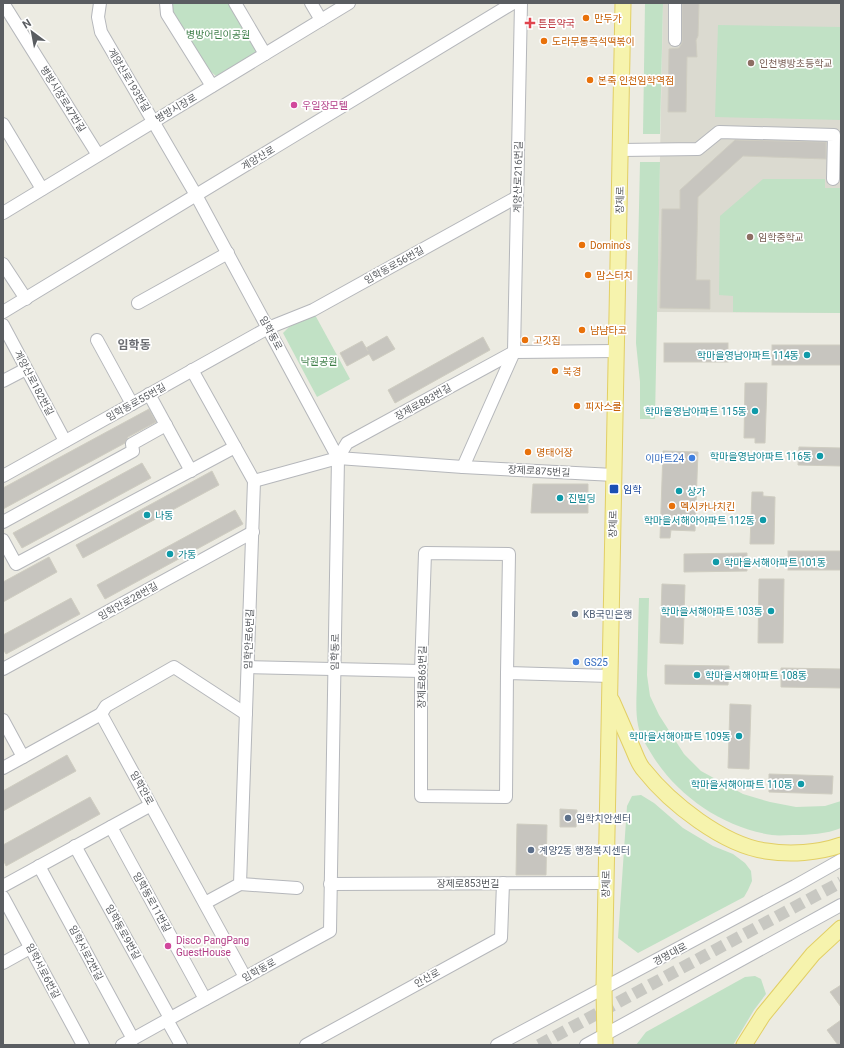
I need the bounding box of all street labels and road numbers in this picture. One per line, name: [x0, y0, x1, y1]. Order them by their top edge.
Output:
street label: 계양산로193번길: [106, 46, 152, 114]
street label: 병방시장로47번길: [38, 64, 88, 134]
street label: 병방시장로: [153, 91, 199, 125]
street label: 계양산로216번길: [512, 141, 524, 213]
street label: 계양산로: [239, 144, 277, 172]
street label: 장제로: [614, 186, 626, 214]
street label: 임학동로56번길: [362, 244, 426, 286]
street label: 임학동로: [258, 314, 284, 352]
street label: 계양산로182번길: [12, 349, 56, 417]
street label: 임학동로55번길: [104, 381, 168, 423]
street label: 장제로883번길: [393, 382, 453, 422]
street label: 장제로875번길: [507, 464, 571, 478]
street label: 장제로: [607, 510, 619, 538]
street label: 임학안로28번길: [96, 580, 160, 622]
street label: 임학안로6번길: [242, 608, 256, 670]
street label: 임학동로: [329, 634, 341, 670]
street label: 장제로863번길: [416, 645, 428, 709]
street label: 임학안로: [128, 769, 156, 807]
street label: 임학동로11번길: [131, 870, 173, 934]
street label: 장제로: [600, 870, 612, 898]
street label: 장제로853번길: [437, 878, 499, 889]
street label: 임학동로9번길: [103, 903, 143, 961]
street label: 임학서로2번길: [67, 924, 105, 982]
street label: 경명대로: [651, 941, 689, 967]
street label: 임학서로6번길: [24, 942, 62, 1000]
street label: 임학동로: [240, 956, 278, 984]
street label: 안산로: [412, 966, 442, 990]

